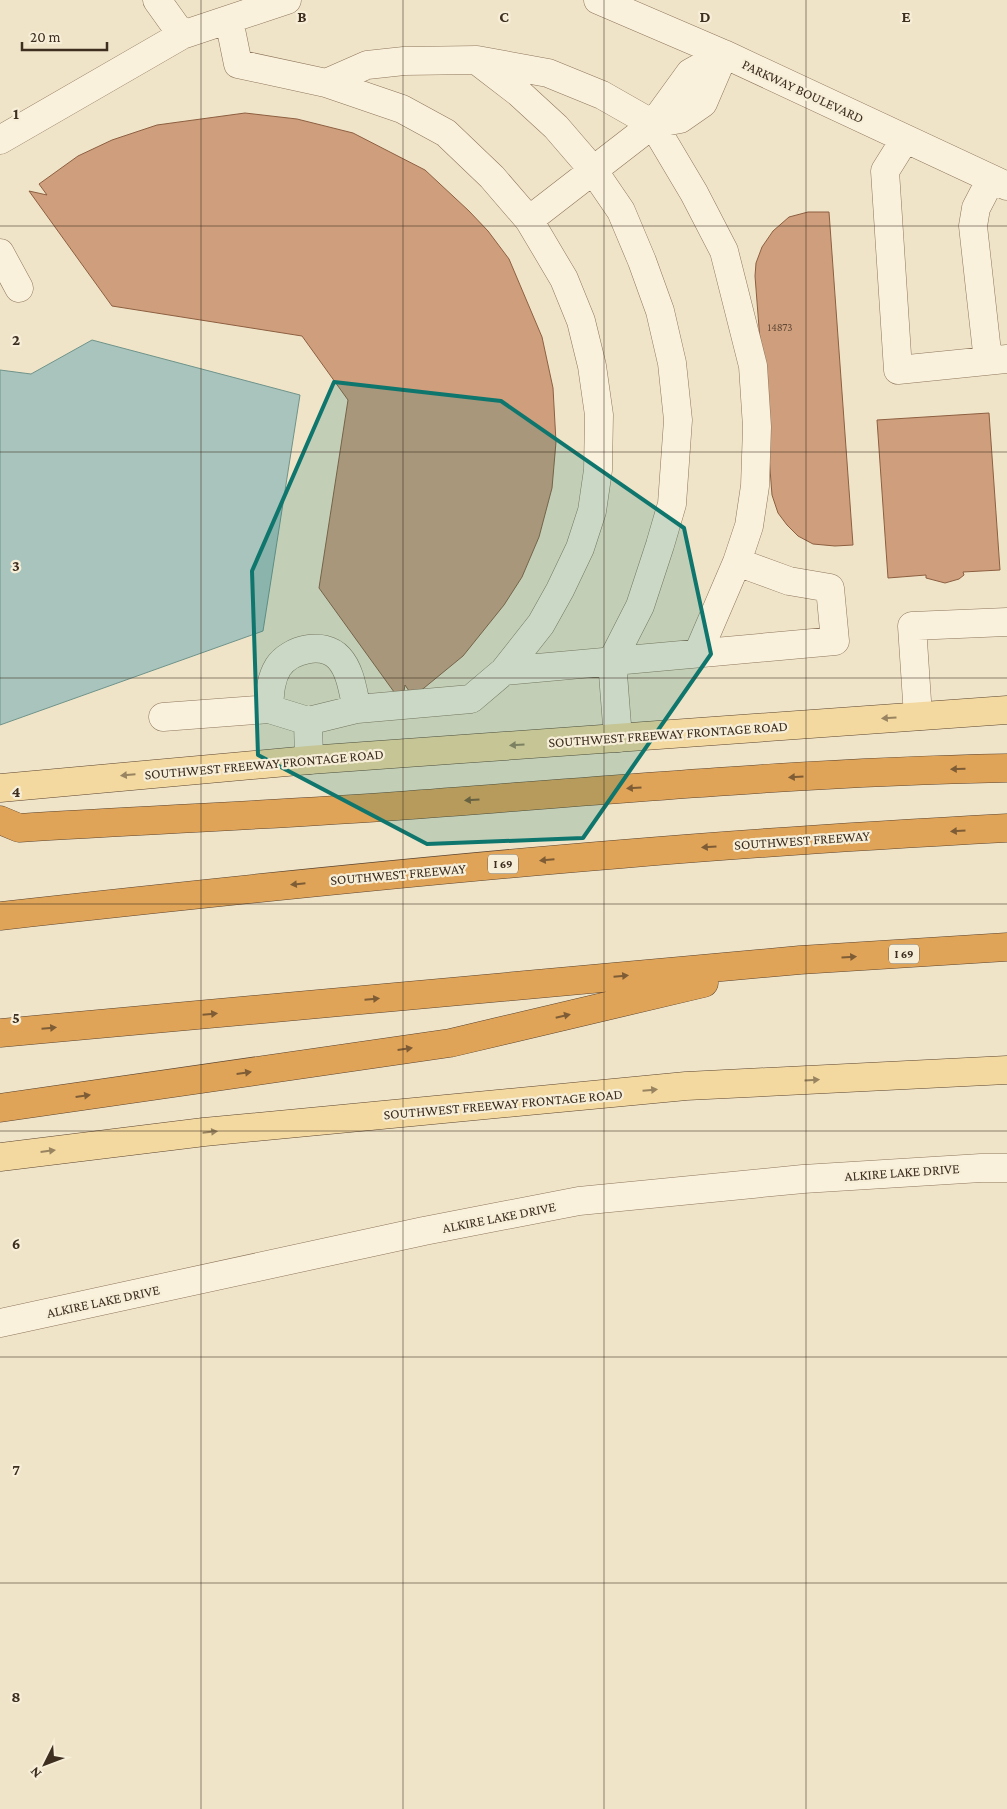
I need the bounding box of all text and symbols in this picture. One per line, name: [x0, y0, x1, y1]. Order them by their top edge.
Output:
text: B: [297, 8, 307, 25]
text: C: [499, 8, 509, 25]
text: D: [699, 8, 711, 25]
text: E: [901, 8, 911, 25]
scale bar: [22, 20, 108, 52]
text: 20 m: [30, 29, 61, 45]
street label: PARKWAY BOULEVARD: [740, 56, 866, 126]
text: 1: [13, 105, 19, 122]
house number: 14873: [768, 321, 792, 333]
text: 2: [12, 331, 20, 348]
text: 3: [12, 557, 20, 574]
one-way arrow: [880, 715, 896, 723]
street label: SOUTHWEST FREEWAY FRONTAGE ROAD: [548, 718, 788, 750]
one-way arrow: [509, 741, 525, 749]
street label: SOUTHWEST FREEWAY FRONTAGE ROAD: [144, 746, 384, 782]
one-way arrow: [950, 765, 966, 773]
one-way arrow: [120, 772, 136, 780]
one-way arrow: [788, 773, 804, 781]
text: 4: [12, 783, 21, 800]
one-way arrow: [626, 784, 642, 792]
one-way arrow: [464, 796, 480, 804]
street label: SOUTHWEST FREEWAY: [734, 827, 871, 853]
one-way arrow: [950, 827, 966, 835]
one-way arrow: [701, 843, 717, 851]
road number: I 69: [488, 854, 518, 874]
one-way arrow: [539, 856, 555, 864]
street label: SOUTHWEST FREEWAY: [330, 860, 467, 888]
one-way arrow: [290, 880, 306, 888]
road number: I 69: [889, 944, 919, 964]
one-way arrow: [841, 953, 857, 961]
one-way arrow: [613, 972, 629, 980]
one-way arrow: [365, 995, 381, 1003]
text: 5: [12, 1009, 20, 1026]
one-way arrow: [203, 1009, 219, 1017]
one-way arrow: [556, 1012, 571, 1020]
one-way arrow: [41, 1024, 57, 1032]
one-way arrow: [397, 1045, 413, 1053]
one-way arrow: [236, 1068, 252, 1076]
one-way arrow: [805, 1075, 821, 1083]
street label: SOUTHWEST FREEWAY FRONTAGE ROAD: [383, 1086, 623, 1122]
one-way arrow: [643, 1086, 659, 1094]
one-way arrow: [75, 1092, 91, 1100]
one-way arrow: [202, 1128, 218, 1136]
one-way arrow: [41, 1147, 57, 1155]
street label: ALKIRE LAKE DRIVE: [844, 1160, 960, 1184]
street label: ALKIRE LAKE DRIVE: [441, 1198, 558, 1236]
text: 6: [12, 1235, 20, 1252]
street label: ALKIRE LAKE DRIVE: [45, 1281, 161, 1321]
text: 7: [12, 1461, 20, 1478]
text: 8: [11, 1688, 21, 1705]
north arrow: [20, 1739, 70, 1789]
text: N: [26, 1763, 44, 1782]

